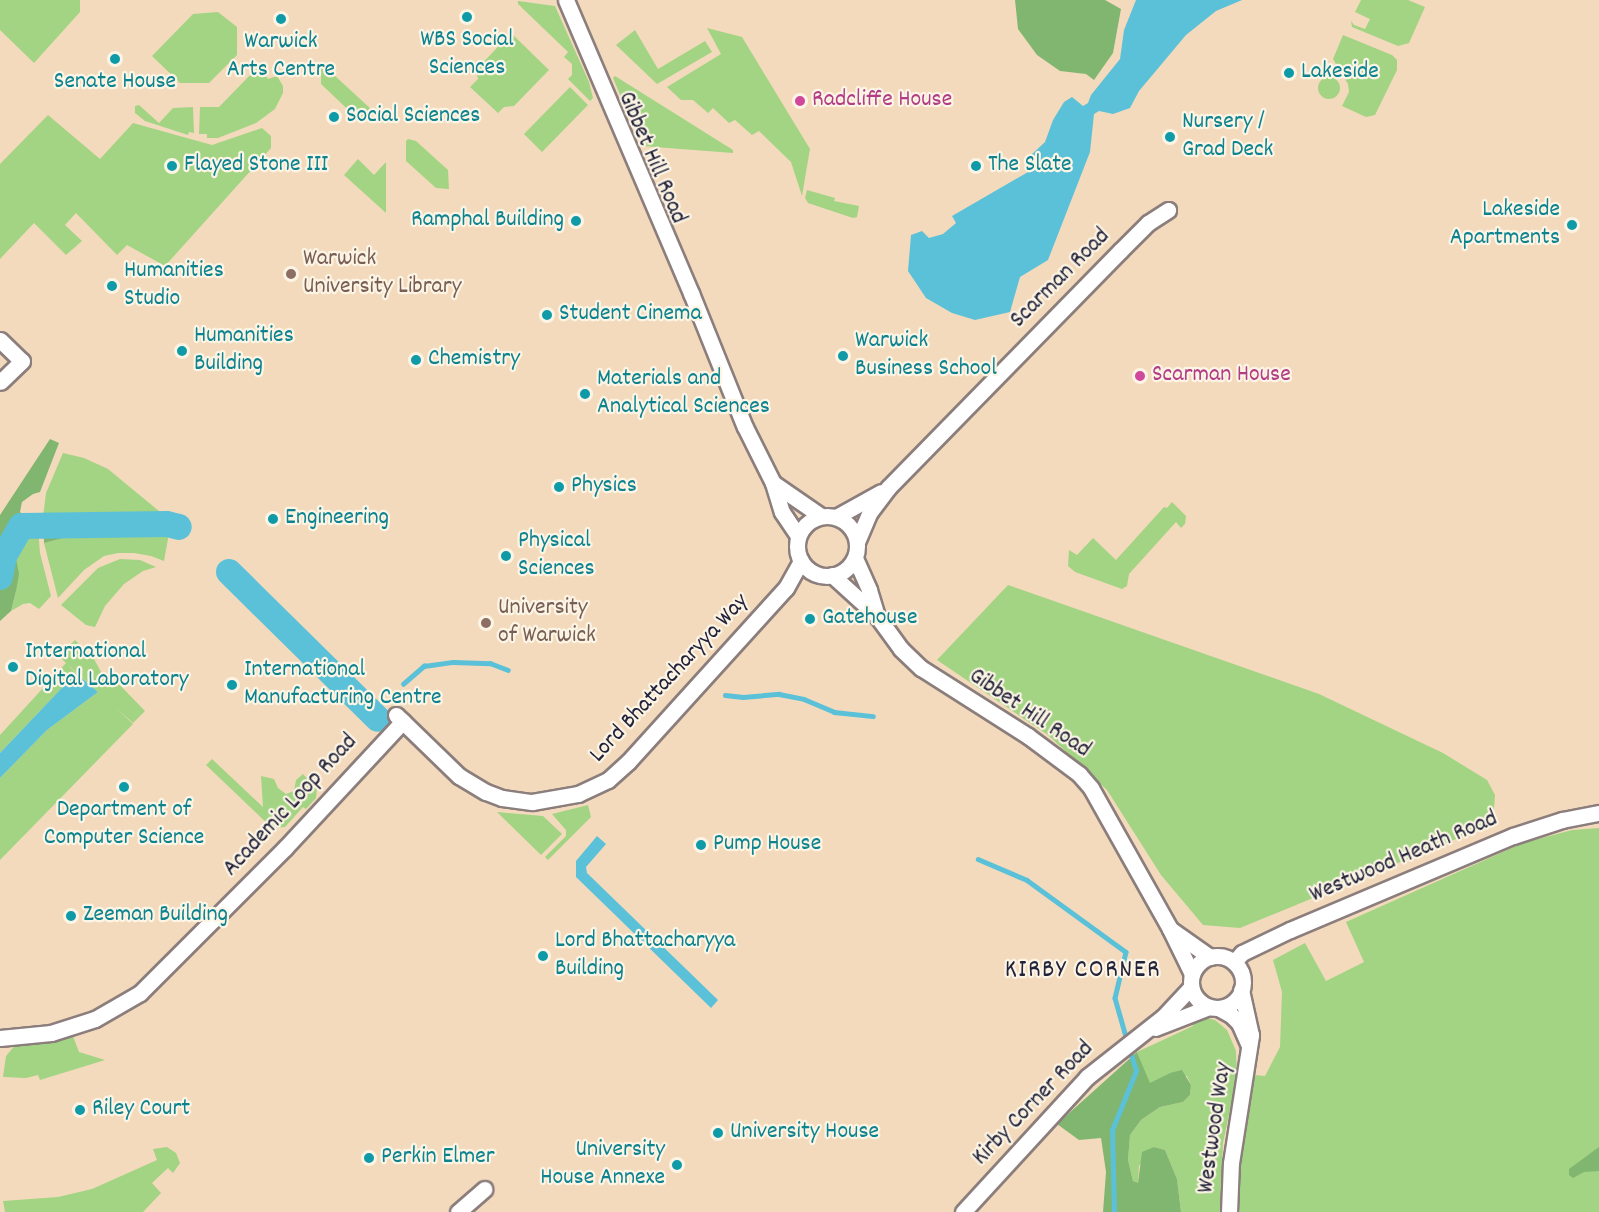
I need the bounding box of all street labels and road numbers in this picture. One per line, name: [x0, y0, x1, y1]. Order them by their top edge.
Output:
street label: Gibbet Hill Road: [610, 88, 692, 228]
street label: Scarman Road: [1005, 223, 1117, 335]
street label: Lord Bhattacharyya Way: [584, 589, 756, 769]
street label: Gibbet Hill Road: [963, 663, 1095, 765]
street label: Academic Loop Road: [218, 729, 364, 883]
street label: Westwood Heath Road: [1306, 805, 1502, 911]
street label: Kirby Corner Road: [967, 1036, 1101, 1172]
street label: Westwood Way: [1193, 1061, 1239, 1195]

